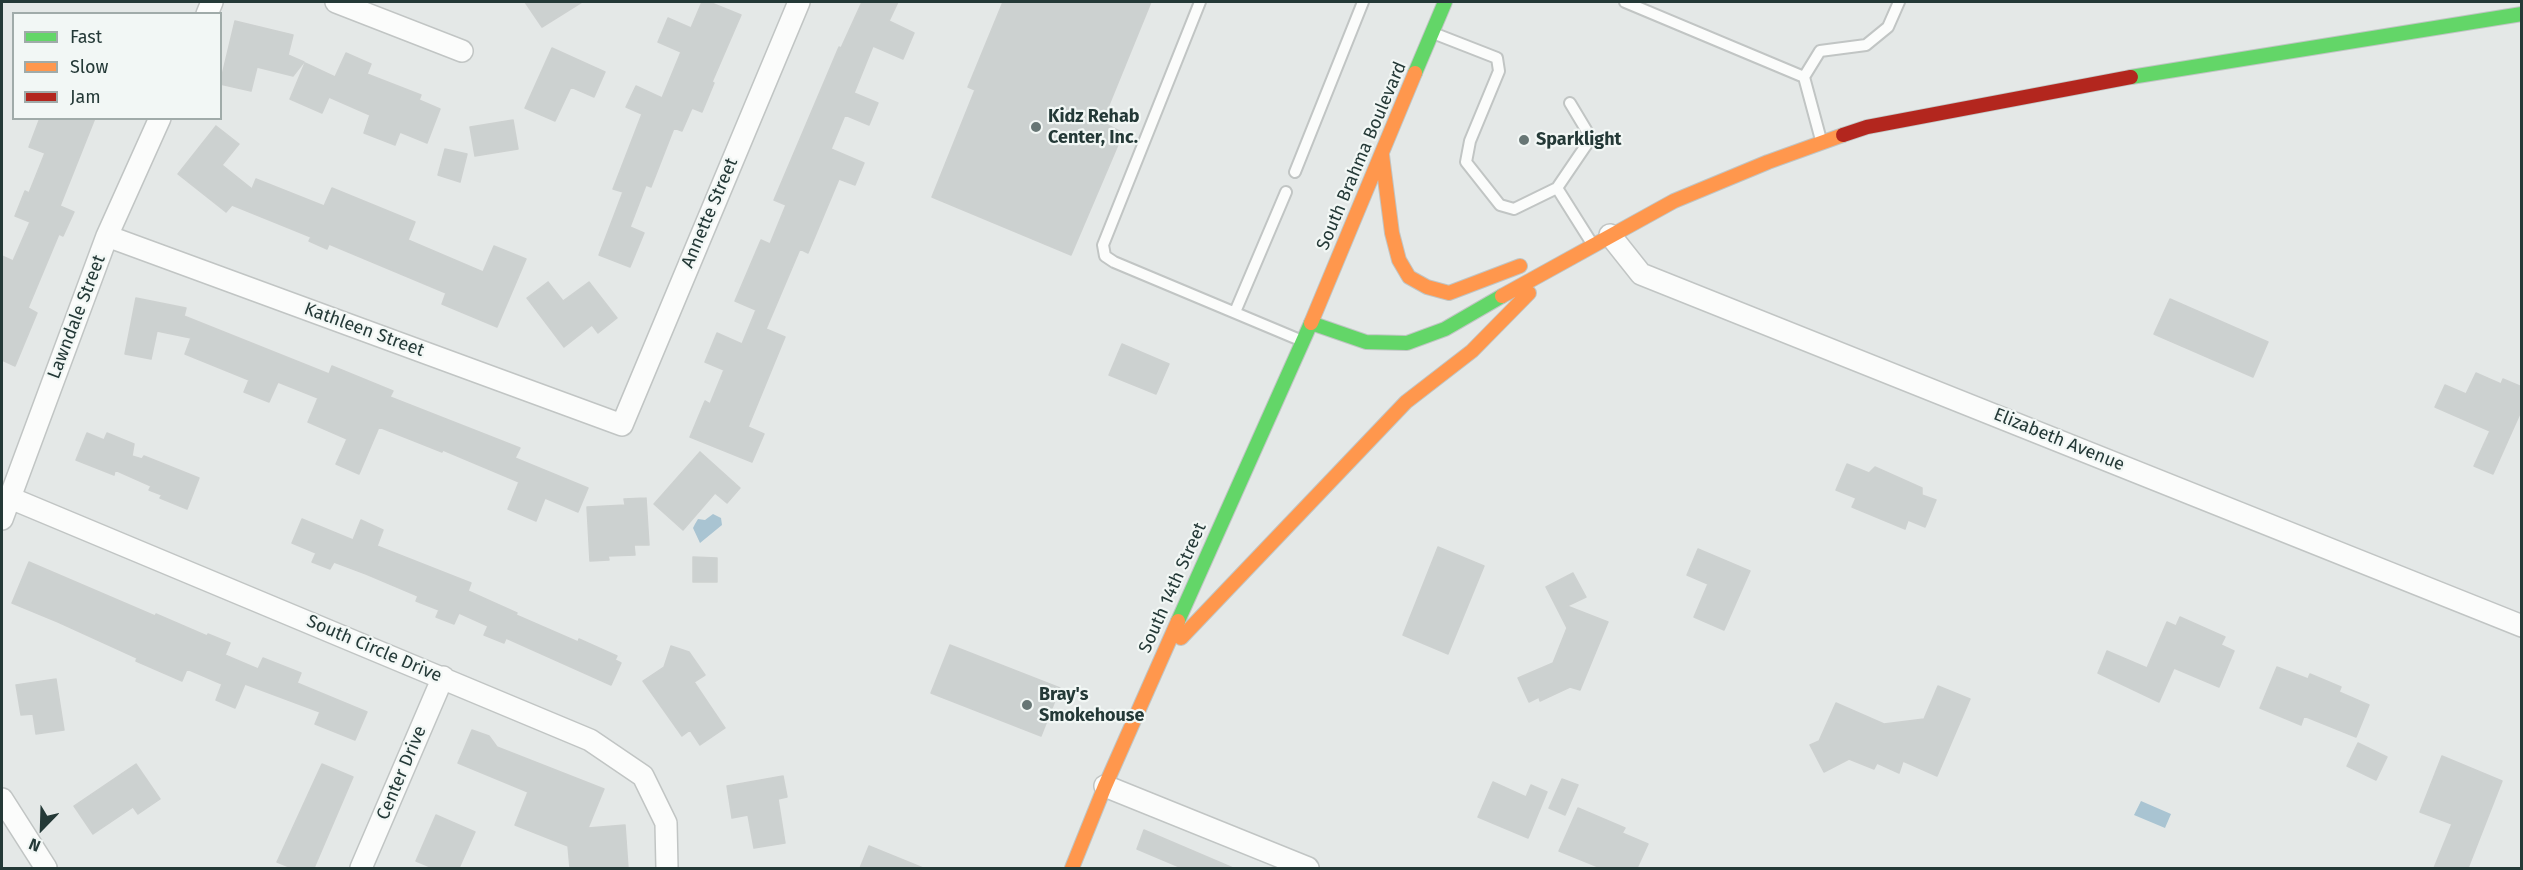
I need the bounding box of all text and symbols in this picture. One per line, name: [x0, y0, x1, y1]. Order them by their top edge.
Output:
legend: [12, 12, 222, 120]
text: Fast: [70, 26, 102, 48]
text: Slow: [70, 56, 108, 78]
street label: South Brahma Boulevard: [1312, 59, 1412, 253]
text: Jam: [70, 86, 101, 108]
place label: Kidz Rehab Center, Inc.: [1048, 106, 1140, 148]
marker: Kidz Rehab Center, Inc.: [1029, 120, 1043, 134]
place label: Sparklight: [1536, 129, 1622, 151]
marker: Sparklight: [1517, 133, 1531, 147]
street label: Annette Street: [677, 155, 743, 271]
street label: Lawndale Street: [43, 252, 111, 382]
street label: Kathleen Street: [301, 298, 427, 362]
street label: Elizabeth Avenue: [1990, 404, 2128, 476]
street label: South 14th Street: [1135, 519, 1211, 657]
street label: South Circle Drive: [303, 611, 445, 687]
place label: Bray's Smokehouse: [1039, 684, 1144, 726]
marker: Bray's Smokehouse: [1020, 698, 1034, 712]
street label: Center Drive: [373, 723, 431, 823]
north arrow: [12, 798, 72, 858]
text: N: [26, 834, 43, 856]

